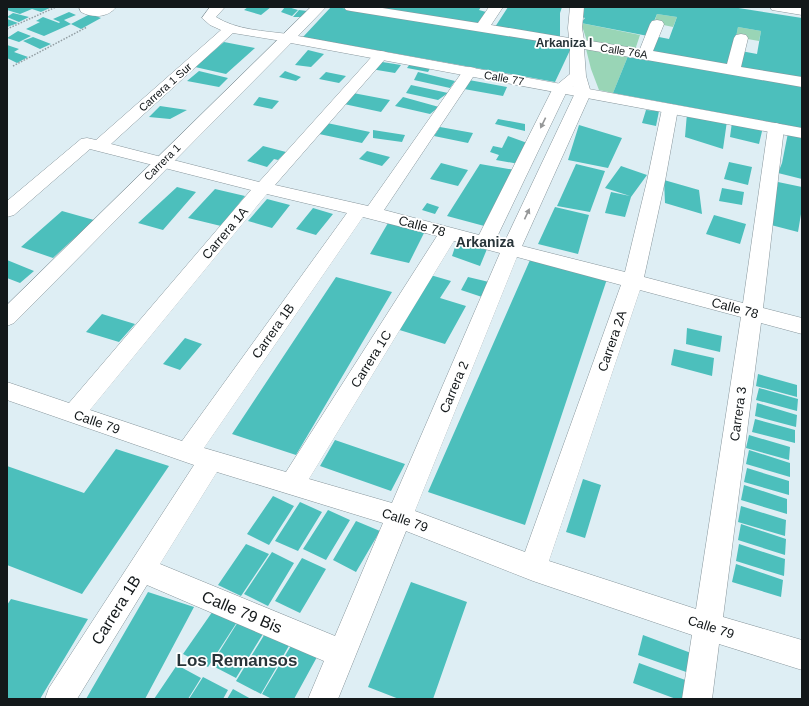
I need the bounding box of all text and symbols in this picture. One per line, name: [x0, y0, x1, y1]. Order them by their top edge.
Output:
district label: Arkaniza I: [536, 36, 592, 50]
street label: Calle 76A: [600, 41, 649, 61]
street label: Carrera 1 Sur: [136, 60, 194, 114]
street label: Calle 77: [483, 69, 525, 87]
one-way arrow: [540, 118, 547, 129]
street label: Carrera 1: [141, 141, 183, 183]
street label: Carrera 1A: [199, 204, 251, 262]
one-way arrow: [524, 208, 530, 219]
street label: Calle 78: [397, 213, 447, 239]
district label: Arkaniza: [456, 234, 514, 250]
street label: Calle 78: [710, 295, 760, 321]
street label: Carrera 1B: [249, 301, 297, 361]
street label: Carrera 2A: [595, 308, 630, 373]
street label: Carrera 1C: [348, 328, 394, 390]
street label: Carrera 2: [436, 359, 472, 415]
street label: Carrera 3: [727, 386, 749, 442]
street label: Calle 79: [72, 407, 122, 437]
street label: Calle 79: [380, 505, 430, 535]
street label: Carrera 1B: [88, 572, 144, 648]
street label: Calle 79 Bis: [199, 587, 285, 637]
street label: Calle 79: [686, 612, 736, 642]
district label: Los Remansos: [177, 651, 297, 670]

